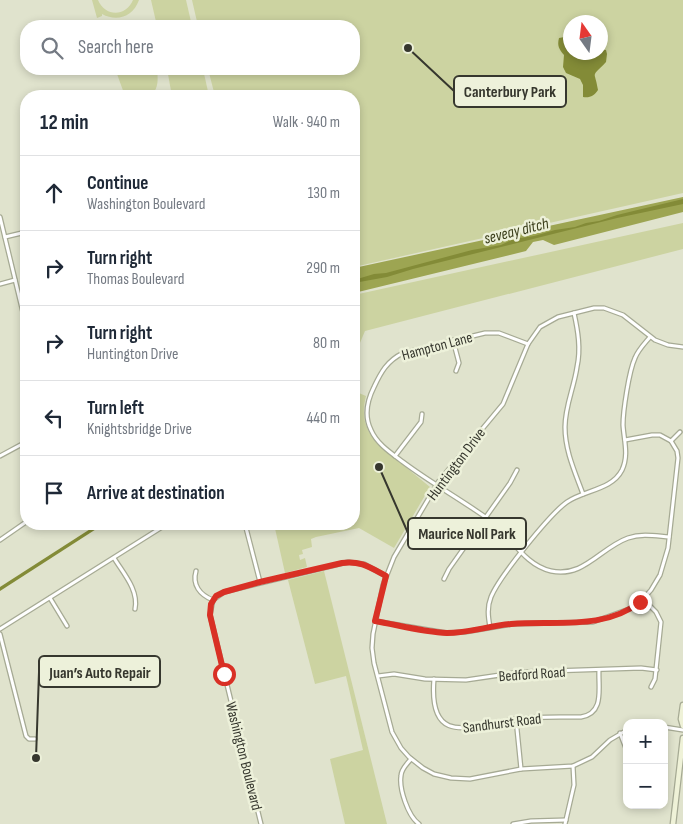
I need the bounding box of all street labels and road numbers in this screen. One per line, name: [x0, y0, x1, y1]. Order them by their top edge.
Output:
street label: Hampton Lane: [400, 328, 475, 365]
street label: Huntington Drive: [423, 424, 490, 504]
street label: Bedford Road: [498, 663, 566, 686]
street label: Washington Boulevard: [221, 700, 266, 812]
street label: Sandhurst Road: [462, 709, 542, 738]

